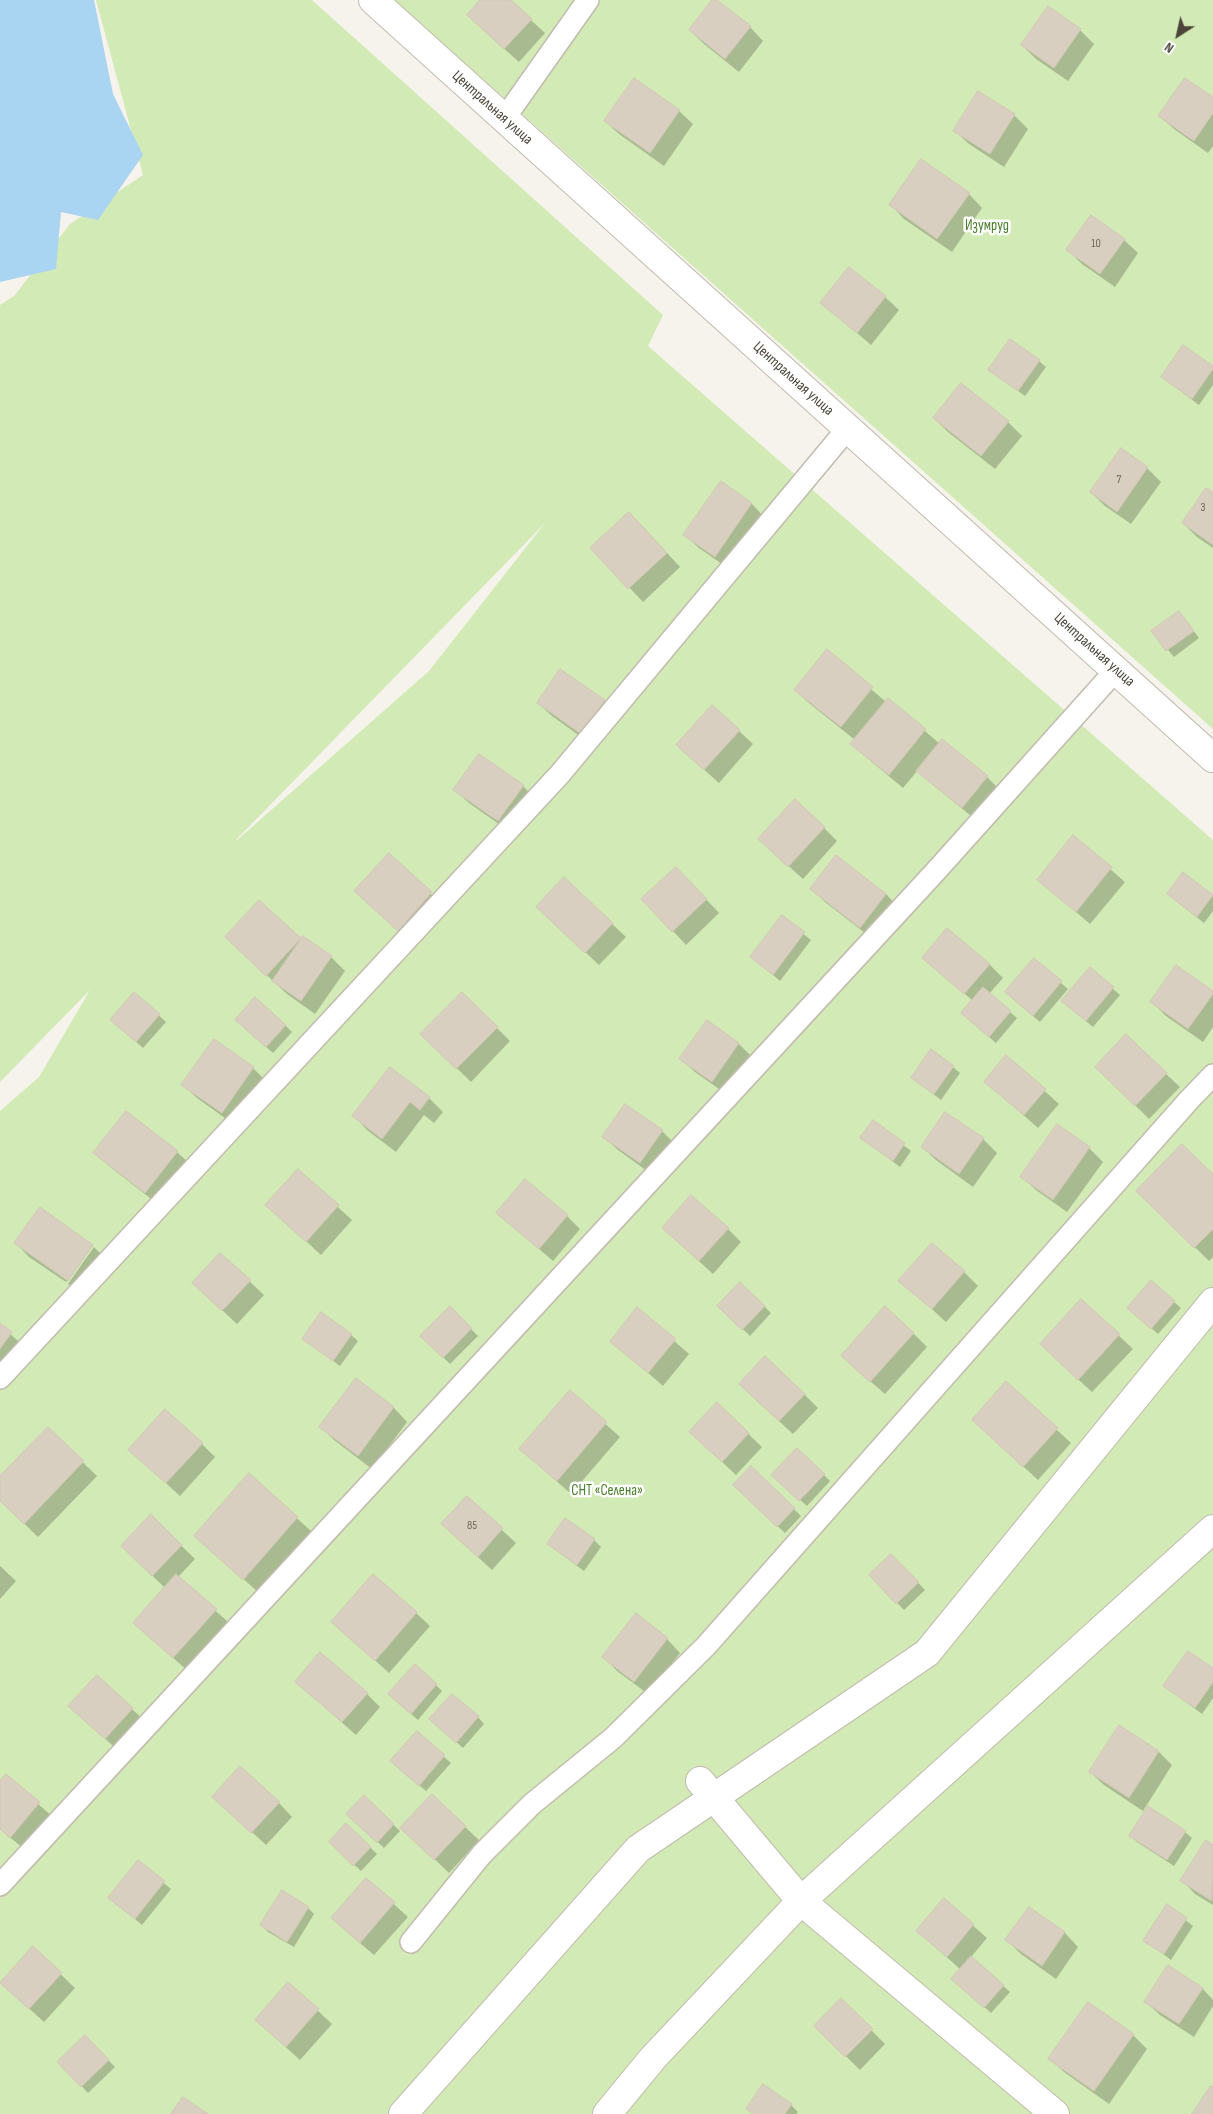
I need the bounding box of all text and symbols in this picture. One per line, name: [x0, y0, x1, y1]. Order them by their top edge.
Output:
north arrow: [1153, 10, 1203, 60]
text: N: [1161, 39, 1177, 57]
street label: Центральная улица: [448, 67, 536, 149]
park label: Изумруд: [965, 217, 1009, 235]
house number: 10: [1091, 237, 1101, 251]
street label: Центральная улица: [749, 338, 837, 420]
house number: 7: [1117, 473, 1121, 487]
house number: 3: [1200, 501, 1206, 515]
street label: Центральная улица: [1050, 609, 1138, 691]
park label: СНТ «Селена»: [571, 1482, 643, 1500]
house number: 85: [467, 1519, 477, 1533]

